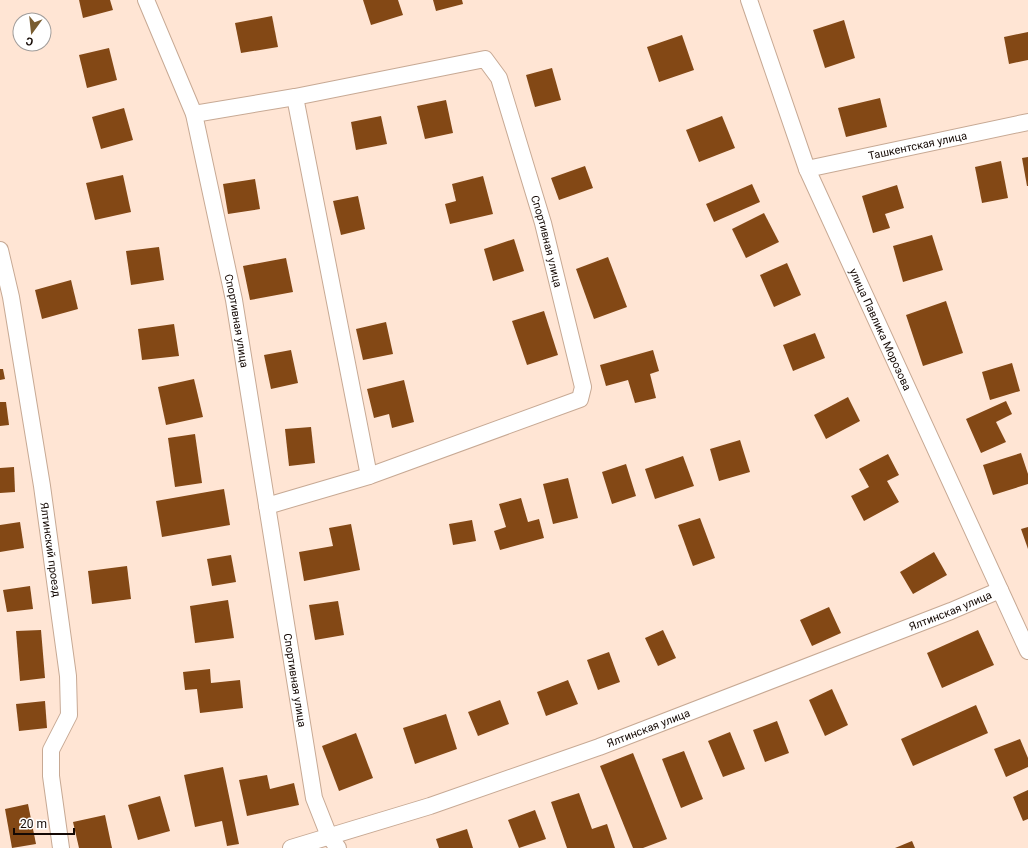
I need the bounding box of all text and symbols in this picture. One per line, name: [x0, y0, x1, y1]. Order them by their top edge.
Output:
north arrow: [12, 12, 52, 52]
text: С: [24, 34, 35, 48]
street label: Ташкентская улица: [867, 129, 968, 162]
street label: Спортивная улица: [528, 194, 565, 289]
street label: улица Павлика Морозова: [847, 266, 914, 392]
street label: Спортивная улица: [222, 273, 251, 369]
street label: Ялтинский проезд: [38, 501, 64, 598]
street label: Ялтинская улица: [907, 588, 994, 633]
street label: Спортивная улица: [281, 632, 309, 728]
street label: Ялтинская улица: [605, 706, 692, 750]
scale bar: [14, 810, 74, 836]
text: 20 m: [20, 817, 47, 831]

